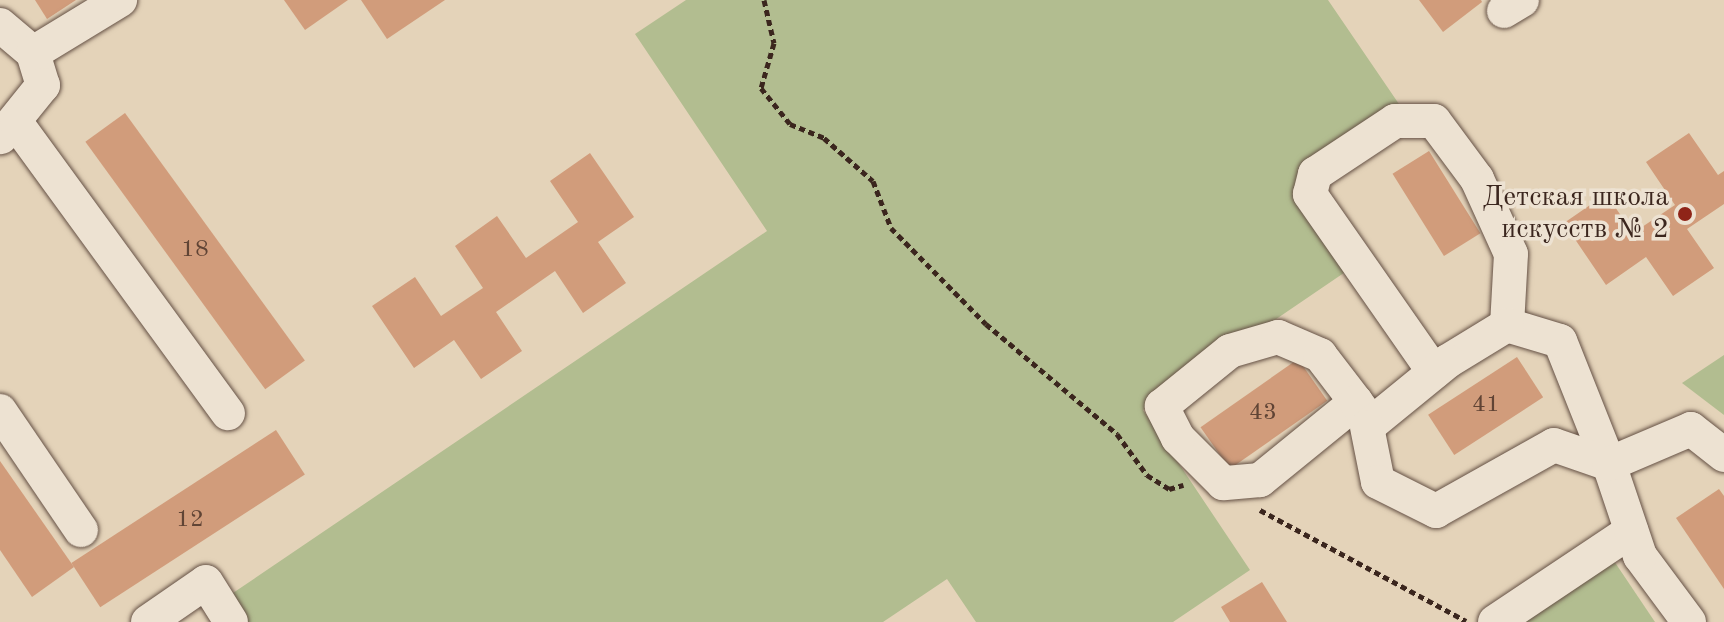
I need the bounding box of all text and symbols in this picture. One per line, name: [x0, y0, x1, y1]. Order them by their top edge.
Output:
place label: Детская школа искусств № 2: [1482, 181, 1669, 247]
marker: Детская школа искусств № 2: [1676, 205, 1694, 223]
house number: 18: [181, 237, 209, 265]
house number: 41: [1472, 392, 1500, 420]
house number: 43: [1249, 400, 1277, 428]
house number: 12: [176, 507, 204, 535]

